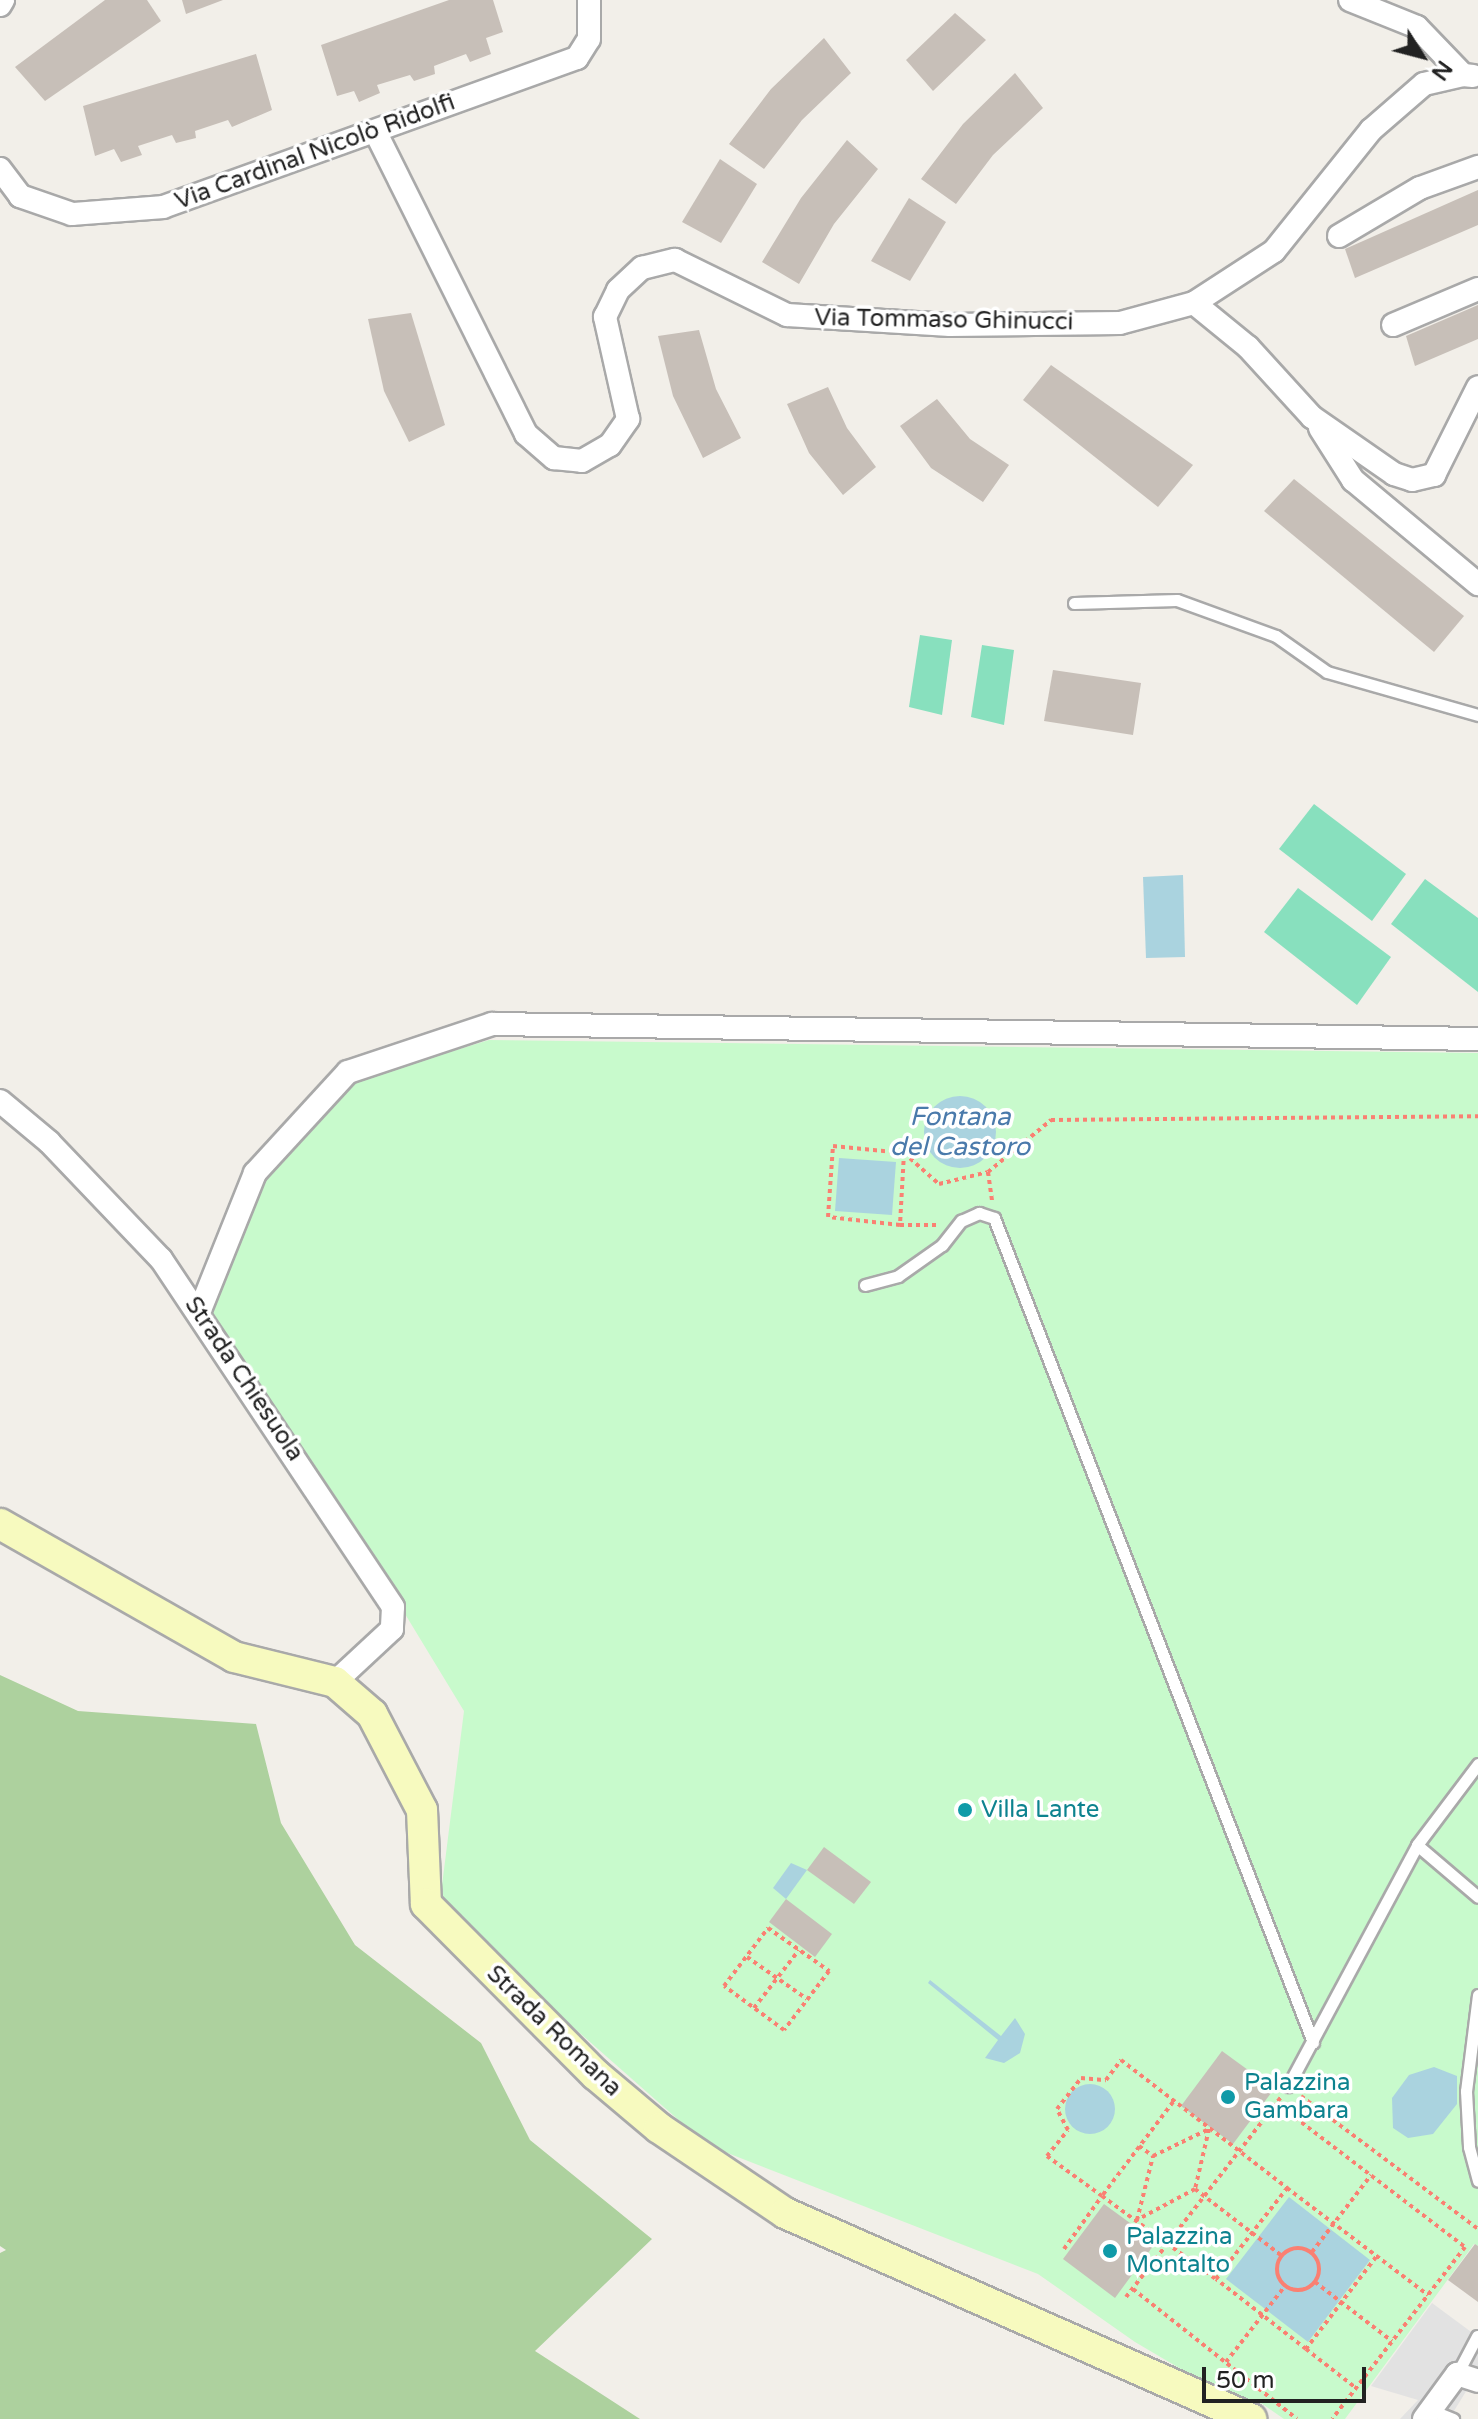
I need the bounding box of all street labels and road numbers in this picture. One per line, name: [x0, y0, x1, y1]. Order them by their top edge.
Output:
street label: Via Cardinal Nicolò Ridolfi: [171, 88, 459, 216]
street label: Via Tommaso Ghinucci: [814, 303, 1074, 337]
street label: Strada Chiesuola: [178, 1291, 310, 1467]
street label: Strada Romana: [481, 1959, 627, 2103]

